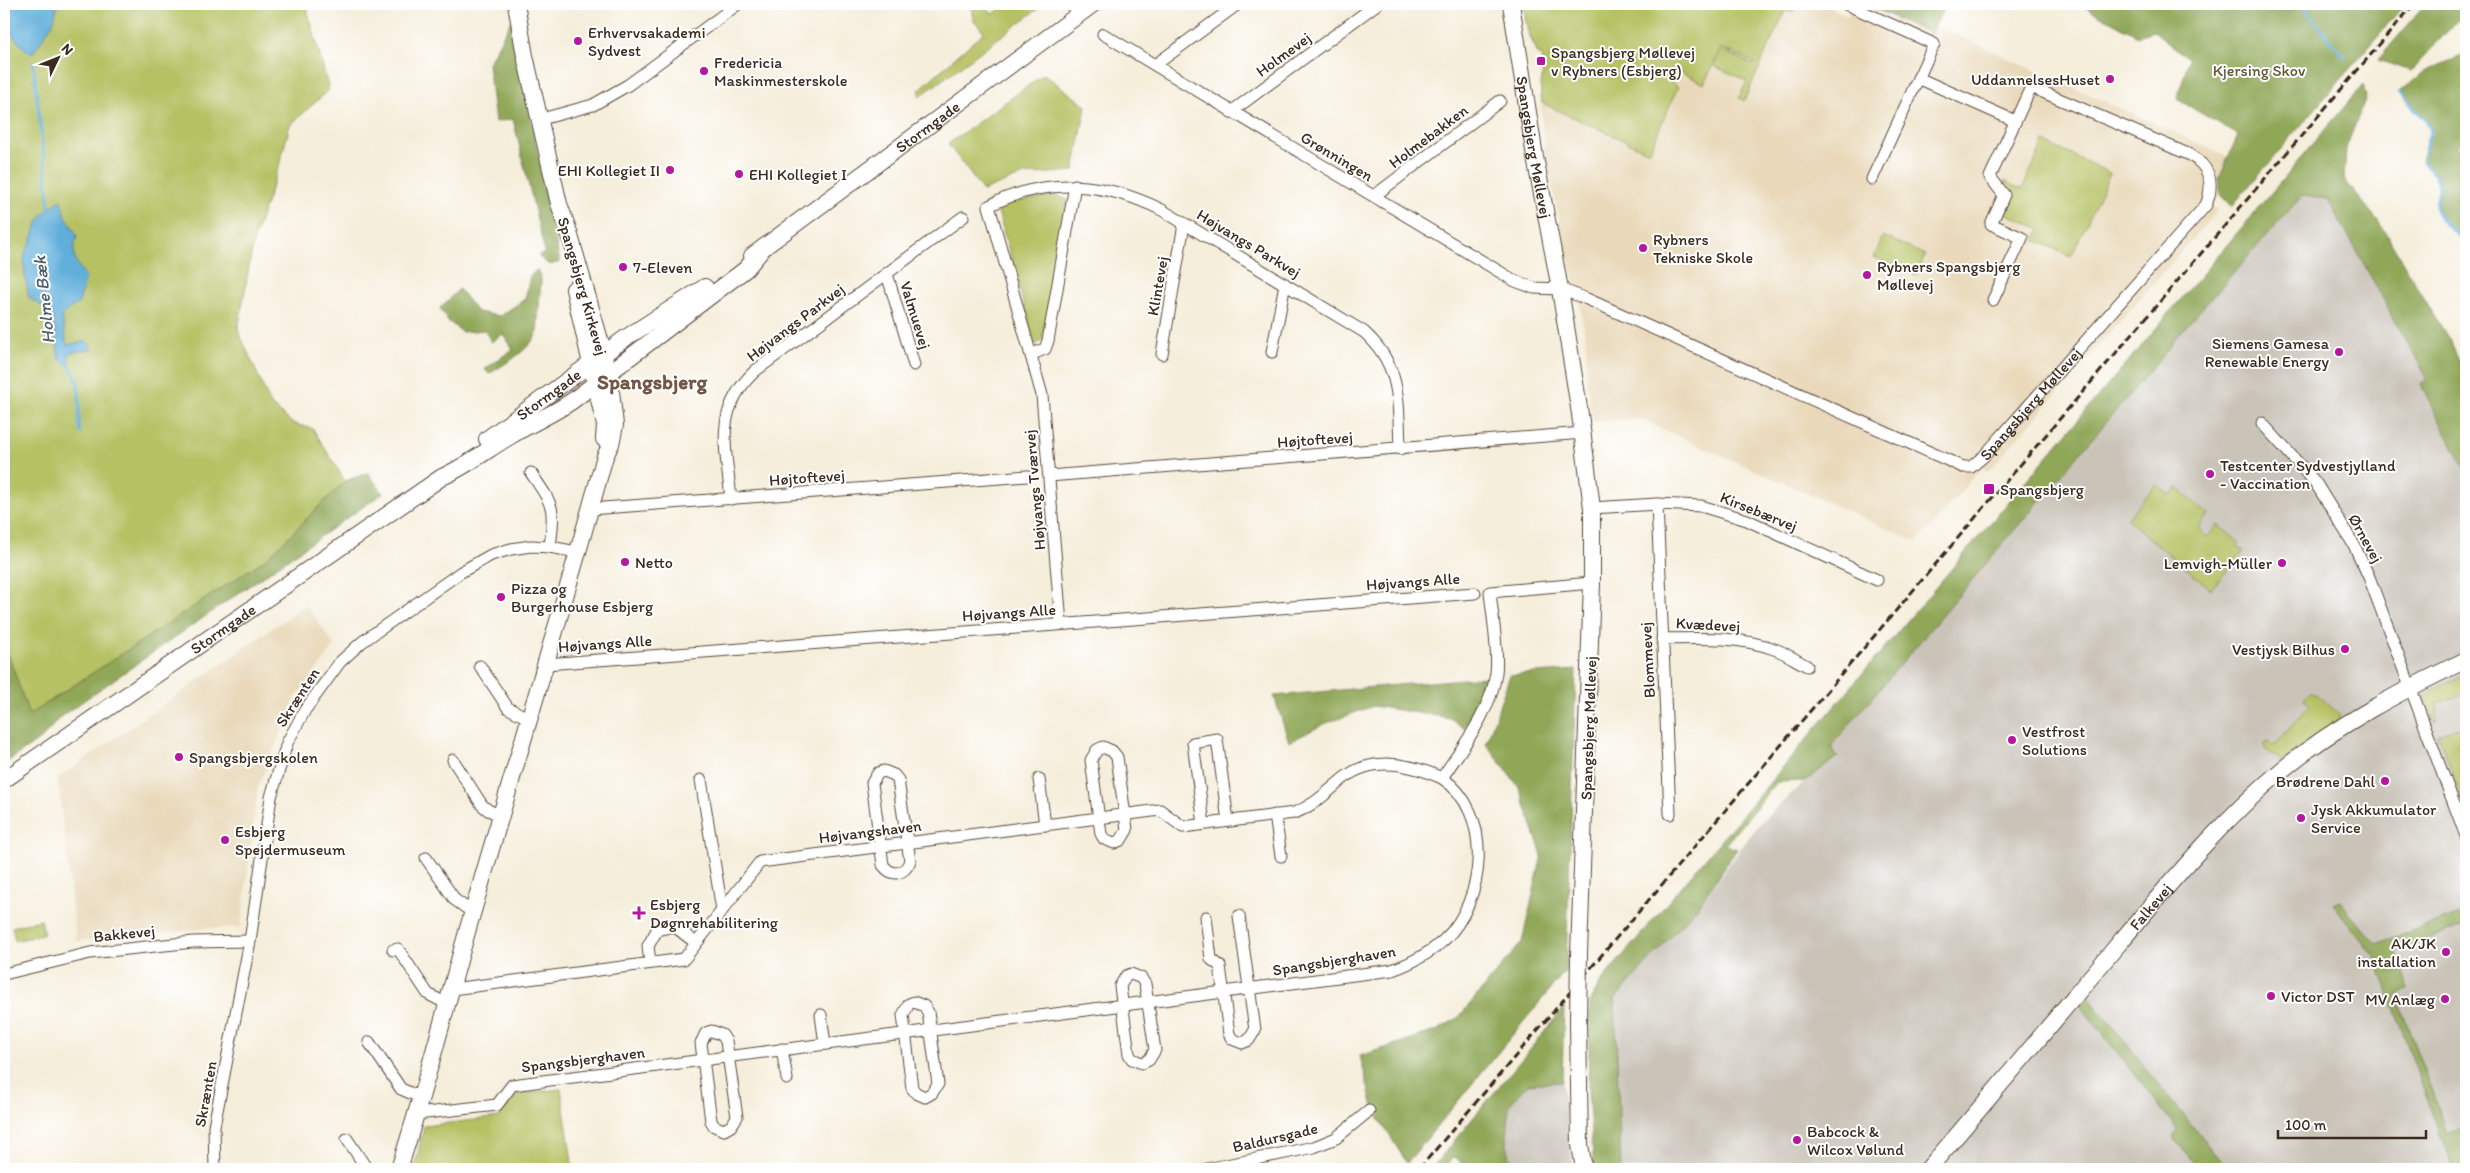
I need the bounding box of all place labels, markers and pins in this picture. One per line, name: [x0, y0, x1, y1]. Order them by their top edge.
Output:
place label: Erhvervsakademi Sydvest: [588, 23, 706, 60]
marker: Erhvervsakademi Sydvest: [572, 35, 584, 47]
place label: Spangsbjerg Møllevej v Rybners (Esbjerg): [1551, 43, 1695, 80]
place label: Fredericia Maskinmesterskole: [714, 53, 848, 90]
marker: Spangsbjerg Møllevej v Rybners (Esbjerg): [1535, 55, 1547, 67]
marker: Fredericia Maskinmesterskole: [698, 65, 710, 77]
place label: UddannelsesHuset: [1971, 70, 2100, 89]
marker: UddannelsesHuset: [2104, 73, 2116, 85]
place label: EHI Kollegiet II: [558, 161, 660, 180]
marker: EHI Kollegiet II: [664, 164, 676, 176]
place label: EHI Kollegiet I: [749, 165, 847, 184]
marker: EHI Kollegiet I: [733, 168, 745, 180]
place label: Rybners Tekniske Skole: [1653, 230, 1753, 267]
marker: Rybners Tekniske Skole: [1637, 242, 1649, 254]
place label: Rybners Spangsbjerg Møllevej: [1877, 257, 2021, 294]
place label: 7-Eleven: [633, 258, 692, 277]
marker: 7-Eleven: [617, 261, 629, 273]
marker: Rybners Spangsbjerg Møllevej: [1861, 269, 1873, 281]
place label: Siemens Gamesa Renewable Energy: [2205, 334, 2330, 371]
marker: Siemens Gamesa Renewable Energy: [2333, 346, 2345, 358]
place label: Testcenter Sydvestjylland - Vaccination: [2220, 456, 2396, 493]
marker: Testcenter Sydvestjylland - Vaccination: [2204, 468, 2216, 480]
place label: Spangsbjerg: [2000, 480, 2085, 499]
marker: Spangsbjerg: [1982, 482, 1996, 496]
place label: Netto: [635, 553, 673, 572]
place label: Lemvigh-Müller: [2164, 554, 2273, 573]
marker: Netto: [619, 556, 631, 568]
marker: Lemvigh-Müller: [2276, 557, 2288, 569]
place label: Pizza og Burgerhouse Esbjerg: [511, 579, 654, 616]
marker: Pizza og Burgerhouse Esbjerg: [495, 591, 507, 603]
place label: Vestjysk Bilhus: [2232, 640, 2335, 659]
marker: Vestjysk Bilhus: [2339, 643, 2351, 655]
place label: Vestfrost Solutions: [2022, 722, 2087, 759]
marker: Vestfrost Solutions: [2006, 734, 2018, 746]
place label: Spangsbjergskolen: [189, 748, 318, 767]
marker: Spangsbjergskolen: [173, 751, 185, 763]
place label: Brødrene Dahl: [2276, 772, 2375, 791]
marker: Brødrene Dahl: [2379, 775, 2391, 787]
place label: Jysk Akkumulator Service: [2311, 800, 2437, 837]
marker: Jysk Akkumulator Service: [2295, 812, 2307, 824]
place label: Esbjerg Spejdermuseum: [235, 822, 346, 859]
marker: Esbjerg Spejdermuseum: [219, 834, 231, 846]
place label: Esbjerg Døgnrehabilitering: [650, 895, 779, 932]
marker: Esbjerg Døgnrehabilitering: [632, 906, 646, 920]
place label: AK/JK installation: [2357, 934, 2436, 971]
marker: AK/JK installation: [2440, 946, 2452, 958]
place label: Victor DST: [2281, 987, 2355, 1006]
marker: Victor DST: [2265, 990, 2277, 1002]
place label: MV Anlæg: [2365, 990, 2436, 1009]
marker: MV Anlæg: [2439, 993, 2451, 1005]
place label: Babcock & Wilcox Vølund: [1807, 1122, 1904, 1159]
marker: Babcock & Wilcox Vølund: [1791, 1134, 1803, 1146]

